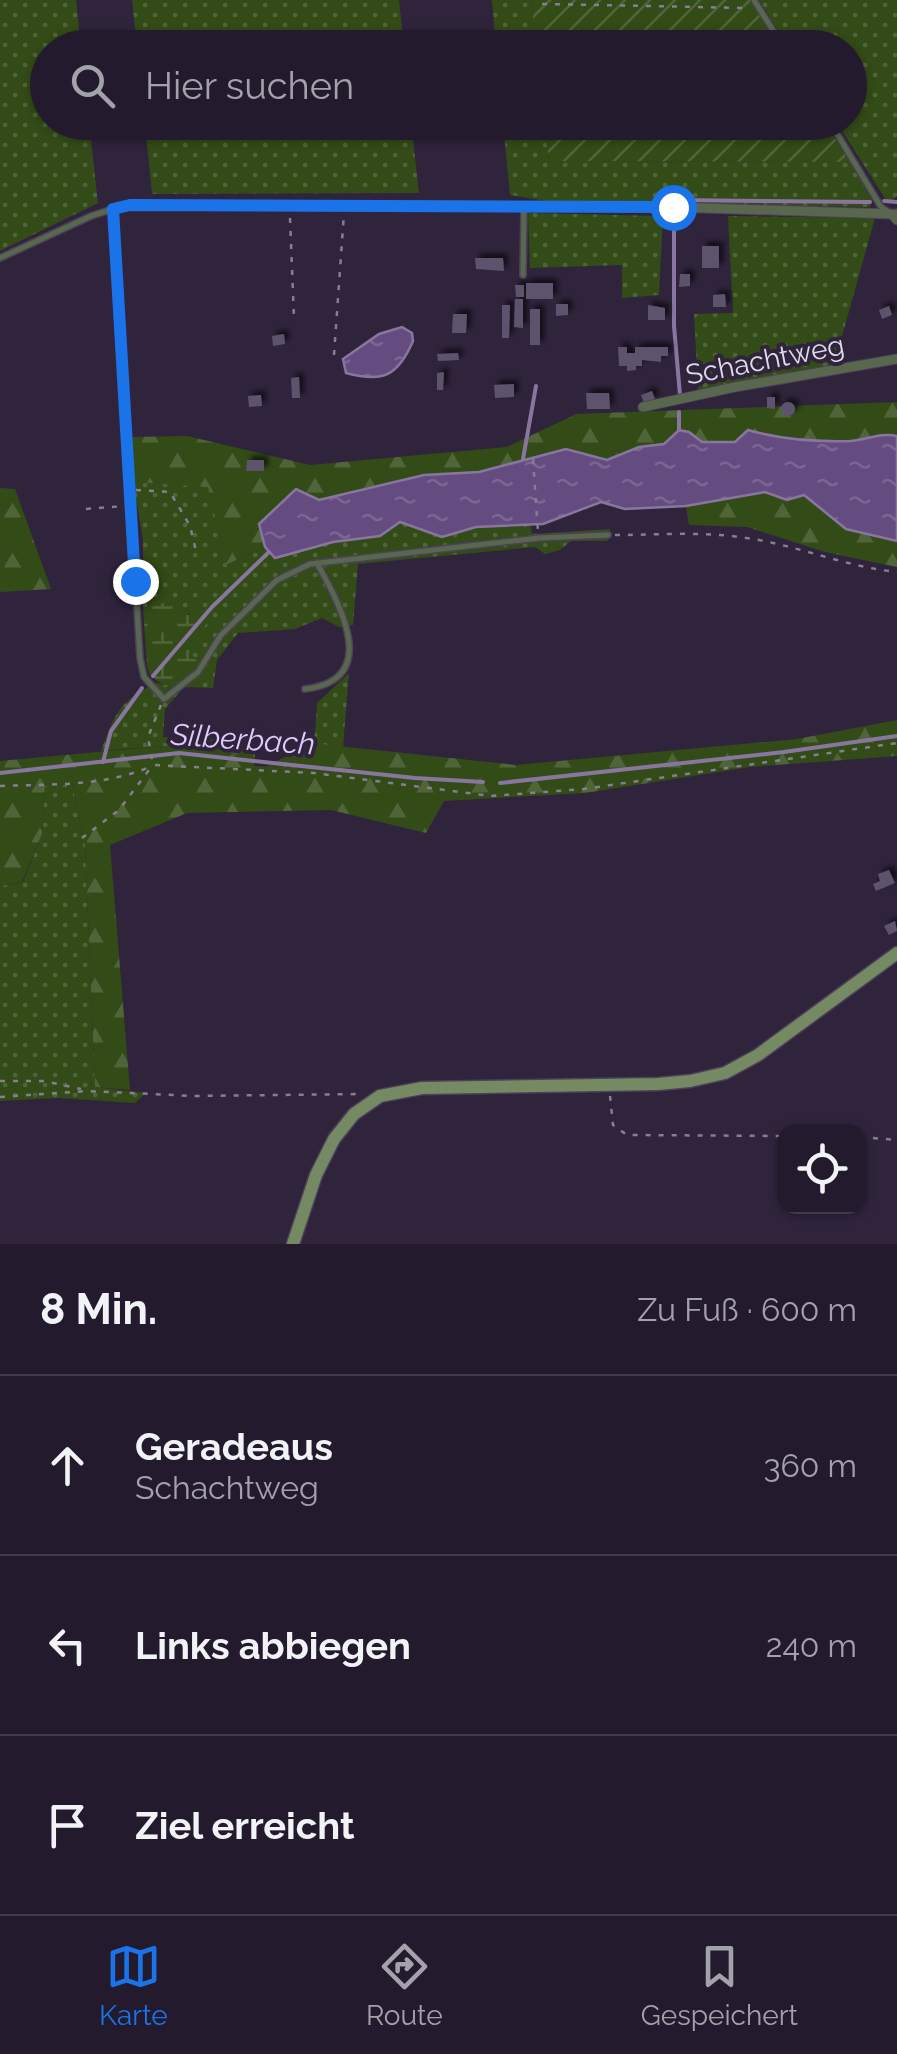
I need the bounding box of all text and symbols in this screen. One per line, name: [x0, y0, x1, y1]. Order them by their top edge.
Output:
search box: [30, 30, 867, 140]
icon: search: [65, 58, 120, 113]
text: Hier suchen: [145, 63, 354, 108]
route start: [651, 185, 697, 231]
street label: Schachtweg: [683, 328, 847, 392]
route end: [113, 559, 159, 605]
water label: Silberbach: [169, 716, 316, 761]
map controls: [777, 1124, 867, 1214]
button: locate: [777, 1124, 867, 1214]
text: 8 Min.: [40, 1285, 157, 1334]
text: Zu Fuß · 600 m: [637, 1291, 857, 1328]
text: Geradeaus: [135, 1424, 333, 1469]
icon: ahead: [40, 1438, 95, 1493]
text: 360 m: [763, 1447, 857, 1484]
text: Schachtweg: [135, 1469, 319, 1506]
icon: left: [40, 1618, 95, 1673]
text: Links abbiegen: [135, 1623, 411, 1668]
text: 240 m: [766, 1627, 857, 1664]
icon: arrive: [40, 1798, 95, 1853]
text: Ziel erreicht: [135, 1803, 355, 1848]
tab: Karte: [99, 1939, 168, 2032]
tab: Route: [366, 1939, 443, 2032]
tab: Gespeichert: [641, 1939, 798, 2032]

